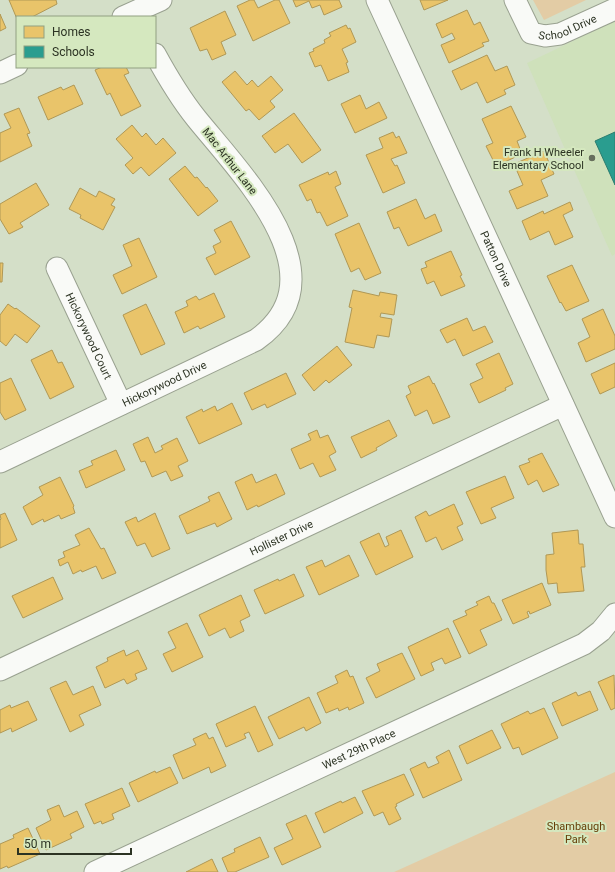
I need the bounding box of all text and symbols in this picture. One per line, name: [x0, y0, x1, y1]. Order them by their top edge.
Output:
street label: School Drive: [537, 12, 599, 43]
legend: [16, 16, 156, 68]
text: Homes: [52, 25, 90, 39]
text: Schools: [52, 45, 95, 59]
street label: Mac Arthur Lane: [199, 125, 260, 197]
place label: Frank H Wheeler Elementary School: [493, 146, 584, 172]
marker: Frank H Wheeler Elementary School: [587, 153, 597, 163]
street label: Patton Drive: [477, 229, 514, 289]
street label: Hickorywood Court: [63, 291, 115, 382]
street label: Hickorywood Drive: [120, 358, 209, 410]
street label: Hollister Drive: [248, 517, 316, 558]
street label: West 29th Place: [320, 727, 398, 772]
park label: Shambaugh Park: [547, 820, 605, 846]
scale bar: [18, 830, 131, 856]
text: 50 m: [24, 837, 51, 851]

